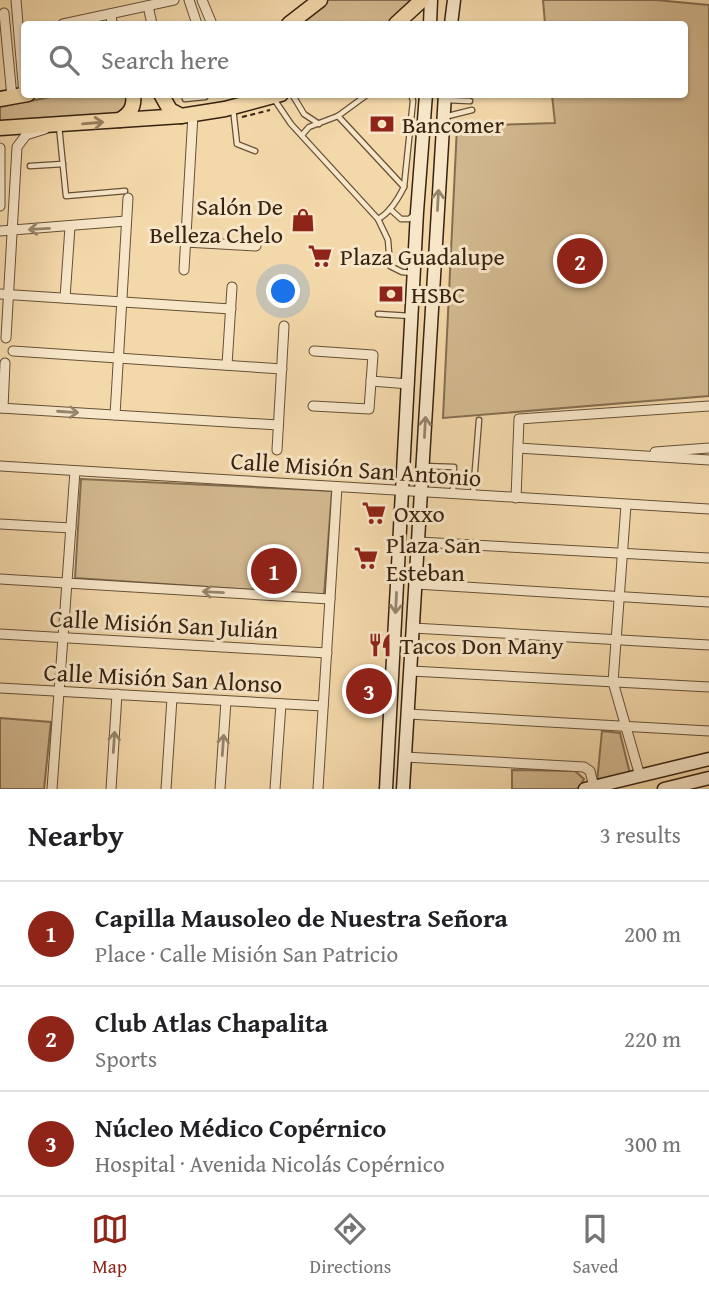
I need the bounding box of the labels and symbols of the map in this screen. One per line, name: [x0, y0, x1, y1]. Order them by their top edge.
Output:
place label: Bancomer: [402, 107, 504, 142]
bank icon: Bancomer: [368, 110, 396, 138]
one-way arrow: [81, 116, 103, 129]
place label: Salón De Belleza Chelo: [150, 189, 283, 252]
one-way arrow: [432, 189, 445, 212]
shop icon: Salón De Belleza Chelo: [289, 206, 317, 234]
one-way arrow: [28, 223, 50, 236]
pin: 2: [557, 235, 603, 287]
place label: Plaza Guadalupe: [340, 239, 505, 274]
supermarket icon: Plaza Guadalupe: [306, 242, 334, 270]
your location: [266, 274, 300, 308]
place label: HSBC: [411, 277, 465, 312]
bank icon: HSBC: [377, 280, 405, 308]
one-way arrow: [56, 406, 79, 419]
one-way arrow: [419, 416, 432, 439]
street label: Calle Misión San Antonio: [230, 443, 482, 495]
place label: Oxxo: [394, 496, 445, 531]
supermarket icon: Oxxo: [360, 499, 388, 527]
place label: Plaza San Esteban: [386, 527, 481, 590]
supermarket icon: Plaza San Esteban: [352, 544, 380, 572]
pin: 1: [251, 545, 297, 597]
one-way arrow: [202, 585, 225, 598]
one-way arrow: [390, 591, 403, 614]
street label: Calle Misión San Julián: [49, 601, 280, 647]
place label: Tacos Don Many: [400, 628, 564, 663]
restaurant icon: Tacos Don Many: [366, 631, 394, 659]
street label: Calle Misión San Alonso: [43, 654, 283, 702]
pin: 3: [346, 665, 392, 717]
one-way arrow: [108, 731, 121, 754]
one-way arrow: [217, 734, 230, 757]

